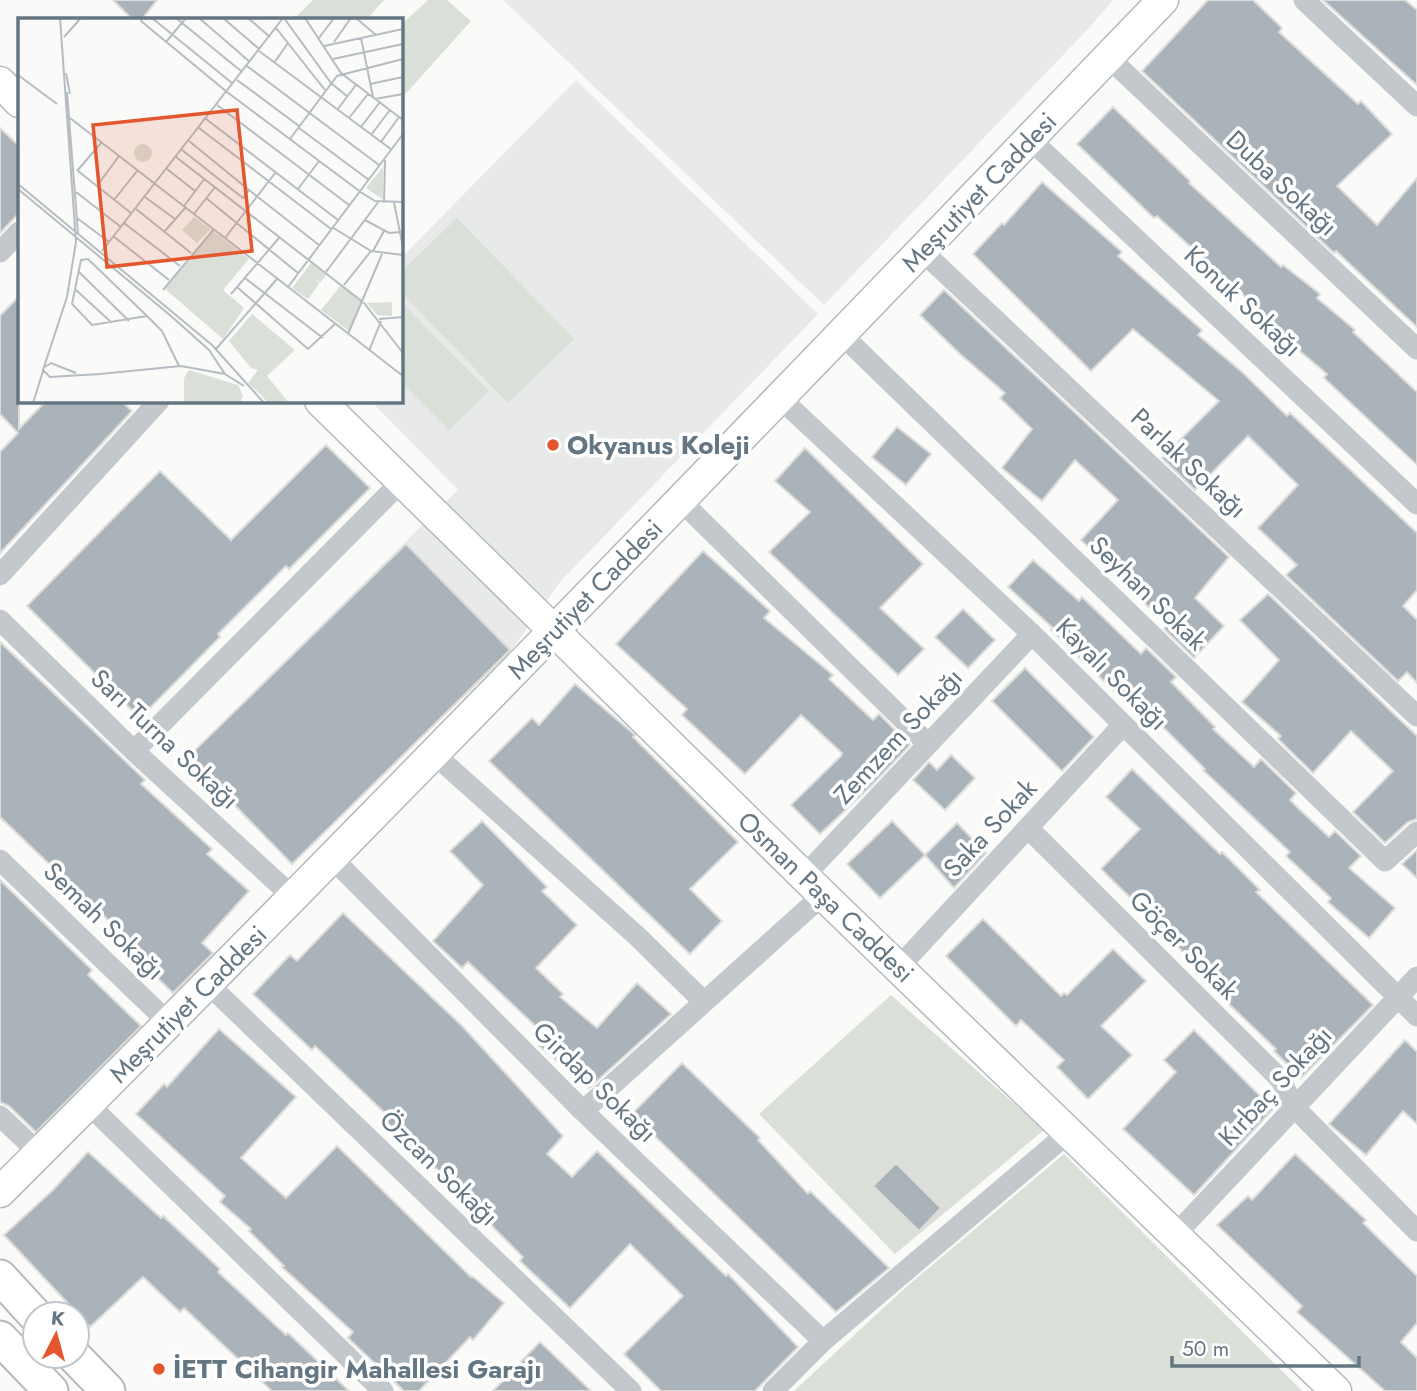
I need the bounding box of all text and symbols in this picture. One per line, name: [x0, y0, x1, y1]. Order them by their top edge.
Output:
inset map: [18, 18, 402, 402]
street label: Meşrutiyet Caddesi: [893, 103, 1065, 281]
street label: Duba Sokağı: [1218, 121, 1346, 245]
street label: Konuk Sokağı: [1176, 236, 1310, 366]
street label: Parlak Sokağı: [1122, 399, 1256, 527]
place label: Okyanus Koleji: [567, 426, 750, 464]
marker: Okyanus Koleji: [545, 437, 561, 453]
street label: Meşrutiyet Caddesi: [499, 510, 671, 688]
street label: Seyhan Sokak: [1081, 527, 1216, 659]
street label: Kayalı Sokağı: [1047, 609, 1177, 739]
street label: Zemzem Sokağı: [825, 659, 971, 813]
street label: Sarı Turna Sokağı: [82, 660, 248, 818]
street label: Saka Sokak: [934, 770, 1046, 886]
street label: Osman Paşa Caddesi: [729, 803, 923, 991]
street label: Semah Sokağı: [35, 853, 173, 989]
street label: Göçer Sokak: [1121, 882, 1248, 1009]
street label: Meşrutiyet Caddesi: [100, 916, 276, 1092]
street label: Girdap Sokağı: [524, 1013, 666, 1151]
street label: Kırbaç Sokağı: [1209, 1017, 1341, 1155]
street label: Özcan Sokağı: [371, 1101, 507, 1235]
north arrow: [21, 1300, 91, 1370]
text: K: [50, 1304, 66, 1333]
scale bar: [1172, 1324, 1359, 1368]
text: 50 m: [1182, 1334, 1229, 1364]
place label: İETT Cihangir Mahallesi Garajı: [173, 1350, 541, 1388]
marker: İETT Cihangir Mahallesi Garajı: [151, 1361, 167, 1377]

